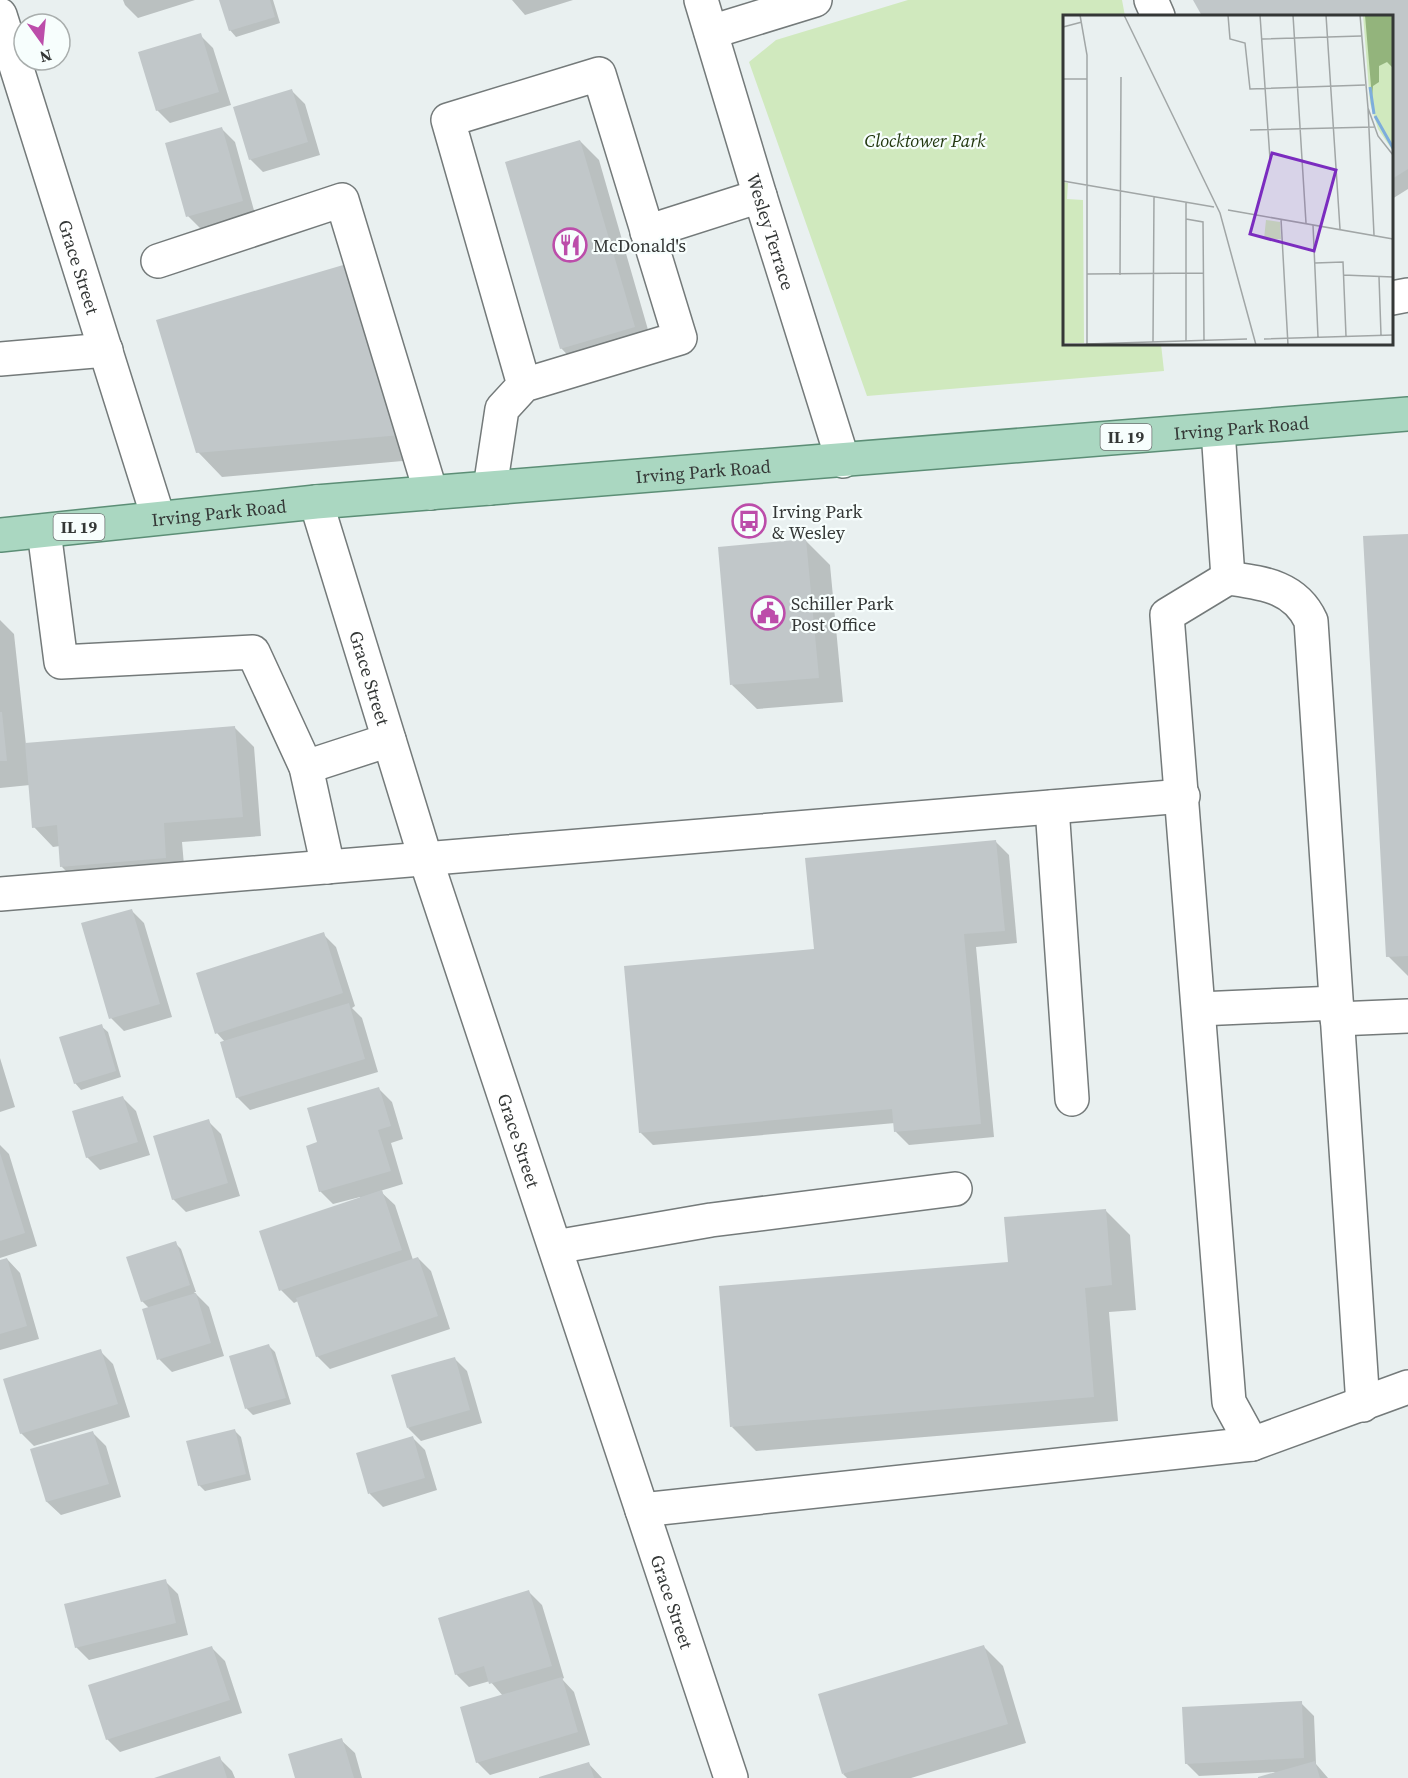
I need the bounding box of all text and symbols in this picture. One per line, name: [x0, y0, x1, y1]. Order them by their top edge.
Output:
north arrow: [12, 12, 72, 72]
inset map: [1063, 15, 1393, 345]
text: N: [37, 44, 54, 69]
park label: Clocktower Park: [864, 128, 986, 153]
street label: Wesley Terrace: [741, 170, 801, 293]
street label: Grace Street: [53, 217, 106, 317]
restaurant icon: McDonald's: [552, 227, 588, 263]
place label: McDonald's: [593, 233, 686, 258]
street label: Irving Park Road: [1173, 410, 1310, 445]
road number: IL 19: [1100, 424, 1152, 450]
street label: Irving Park Road: [635, 453, 772, 489]
street label: Irving Park Road: [150, 493, 287, 532]
place label: Irving Park & Wesley: [772, 499, 862, 545]
bus stop icon: Irving Park & Wesley: [731, 503, 767, 539]
road number: IL 19: [54, 514, 104, 540]
place label: Schiller Park Post Office: [791, 591, 894, 637]
public building icon: Schiller Park Post Office: [750, 595, 786, 631]
street label: Grace Street: [344, 628, 396, 728]
street label: Grace Street: [492, 1090, 546, 1191]
street label: Grace Street: [645, 1551, 700, 1652]

